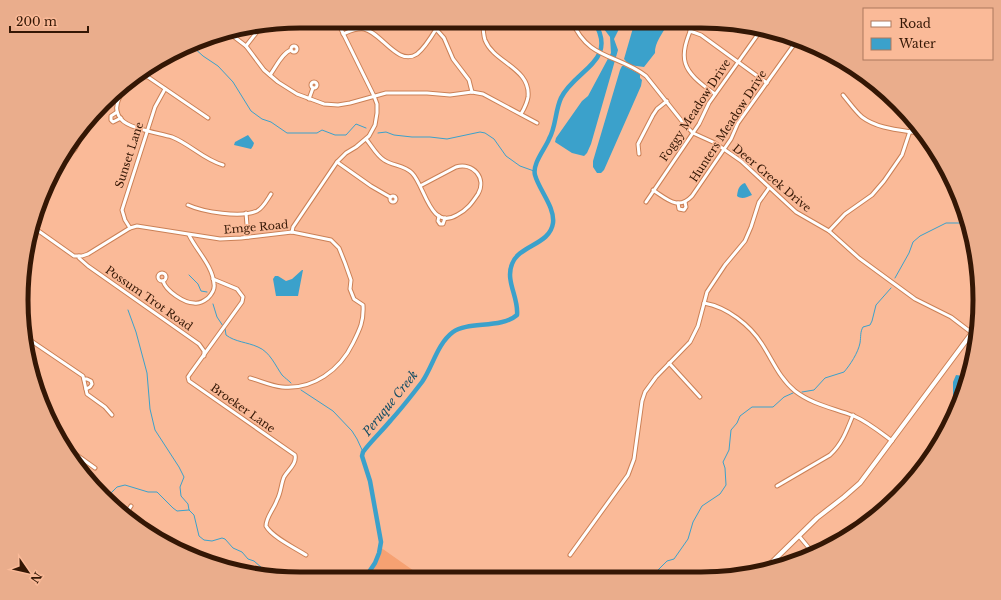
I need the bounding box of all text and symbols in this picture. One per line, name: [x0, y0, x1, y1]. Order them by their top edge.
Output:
scale bar: [10, 8, 88, 34]
legend: [863, 8, 993, 60]
text: 200 m: [16, 14, 57, 29]
text: Road: [899, 16, 931, 31]
text: Water: [898, 36, 936, 51]
street label: Foggy Meadow Drive: [657, 56, 733, 164]
street label: Hunters Meadow Drive: [686, 67, 770, 185]
street label: Sunset Lane: [112, 120, 146, 190]
street label: Deer Creek Drive: [730, 141, 814, 215]
street label: Emge Road: [223, 217, 290, 237]
street label: Possum Trot Road: [103, 263, 196, 334]
water label: Peruque Creek: [359, 367, 421, 439]
street label: Broeker Lane: [208, 381, 278, 435]
north arrow: [8, 552, 48, 592]
text: N: [27, 569, 45, 586]

